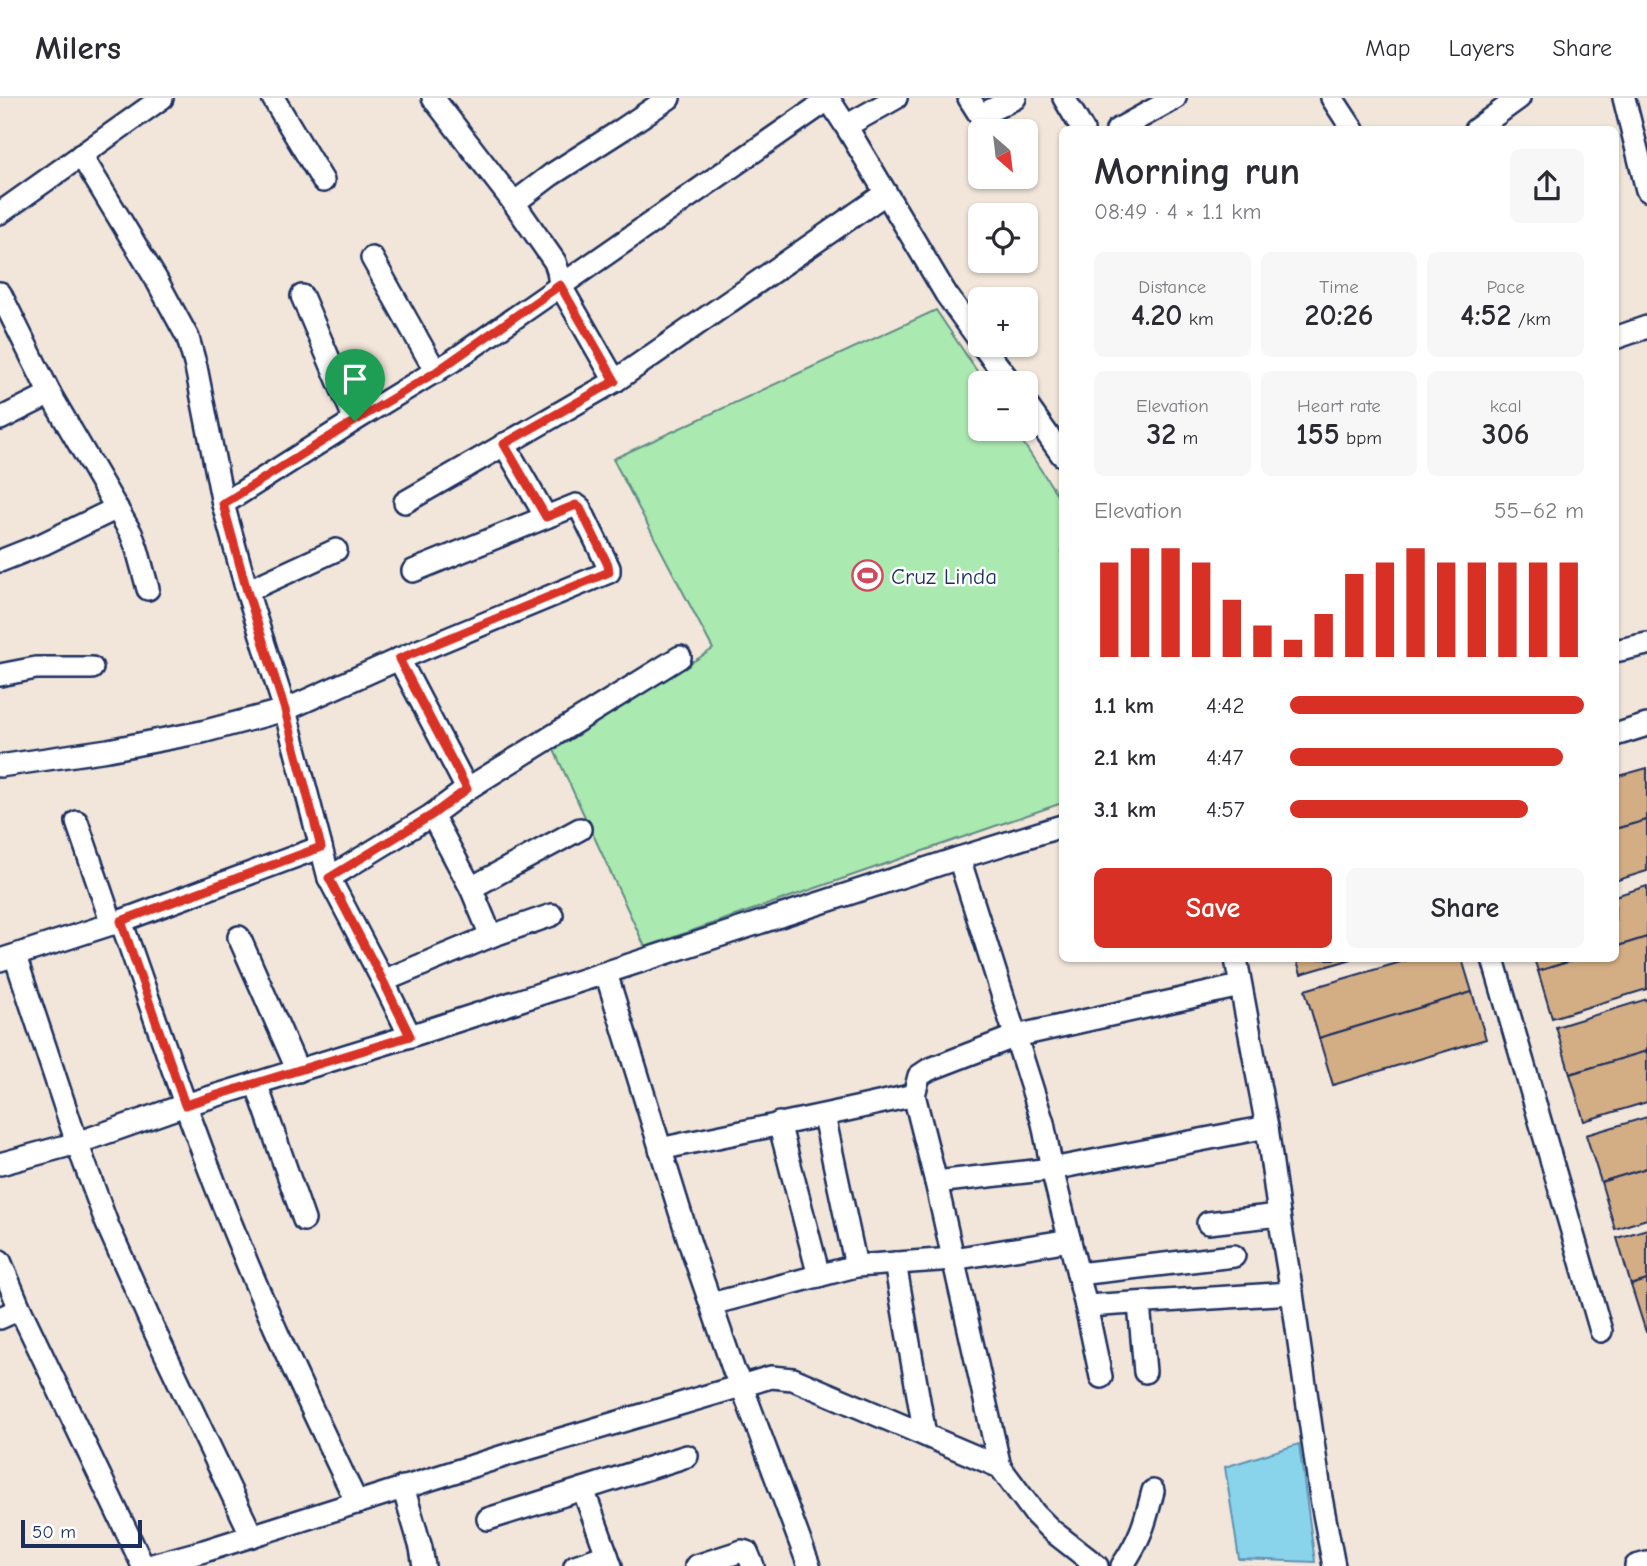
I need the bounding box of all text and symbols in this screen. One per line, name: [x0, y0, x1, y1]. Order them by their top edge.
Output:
text: Milers: [35, 29, 121, 67]
text: Map: [1365, 34, 1411, 62]
text: Layers: [1449, 34, 1514, 62]
text: Share: [1552, 34, 1612, 62]
north arrow: [968, 119, 1038, 189]
map controls: [968, 119, 1038, 441]
button: share: [1510, 149, 1584, 223]
text: Morning run: [1094, 150, 1300, 194]
text: 08:49 · 4 × 1.1 km: [1094, 198, 1262, 225]
button: locate: [968, 203, 1038, 273]
text: Distance: [1138, 276, 1206, 298]
text: Time: [1319, 276, 1359, 298]
text: Pace: [1487, 276, 1525, 298]
button: +: [968, 287, 1038, 357]
text: 4.20: [1131, 298, 1183, 333]
text: 20:26: [1305, 298, 1373, 333]
text: 4:52: [1460, 298, 1511, 333]
text: km: [1183, 308, 1214, 330]
text: /km: [1511, 308, 1551, 330]
pin: [325, 349, 385, 421]
icon: arrive: [336, 360, 374, 398]
button: −: [968, 371, 1038, 441]
text: Elevation: [1136, 395, 1209, 417]
text: Heart rate: [1297, 395, 1381, 417]
text: kcal: [1490, 395, 1522, 417]
text: 32: [1146, 417, 1176, 452]
text: 155: [1296, 417, 1340, 452]
text: 306: [1482, 417, 1529, 452]
text: m: [1176, 427, 1198, 449]
text: bpm: [1340, 427, 1382, 449]
text: Elevation: [1094, 497, 1182, 524]
text: 55–62 m: [1494, 497, 1584, 524]
sports icon: Cruz Linda: [851, 559, 885, 593]
place label: Cruz Linda: [891, 563, 997, 590]
text: 1.1 km: [1094, 692, 1154, 719]
text: 4:42: [1206, 692, 1244, 719]
text: 2.1 km: [1094, 744, 1156, 771]
text: 4:47: [1206, 744, 1243, 771]
text: 3.1 km: [1094, 796, 1156, 823]
text: 4:57: [1206, 796, 1245, 823]
button: Save: [1094, 868, 1332, 948]
button: Share: [1346, 868, 1584, 948]
scale bar: [21, 1517, 142, 1549]
text: 50 m: [32, 1521, 76, 1543]

